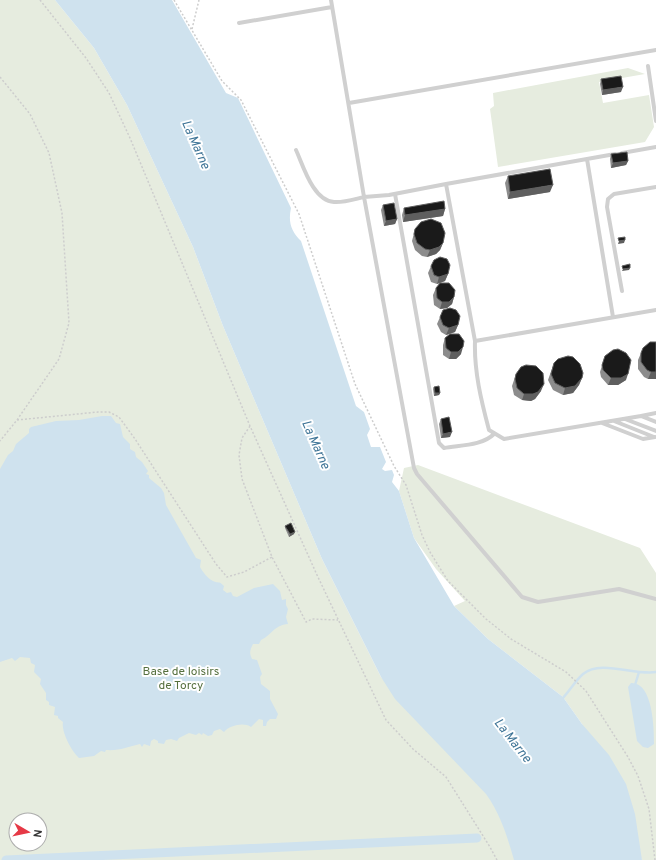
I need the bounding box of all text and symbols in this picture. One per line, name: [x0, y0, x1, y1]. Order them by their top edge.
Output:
water label: La Marne: [177, 118, 213, 172]
water label: La Marne: [297, 418, 333, 472]
park label: Base de loisirs de Torcy: [143, 664, 219, 694]
water label: La Marne: [490, 716, 534, 767]
north arrow: [8, 812, 48, 852]
text: N: [29, 828, 44, 838]

